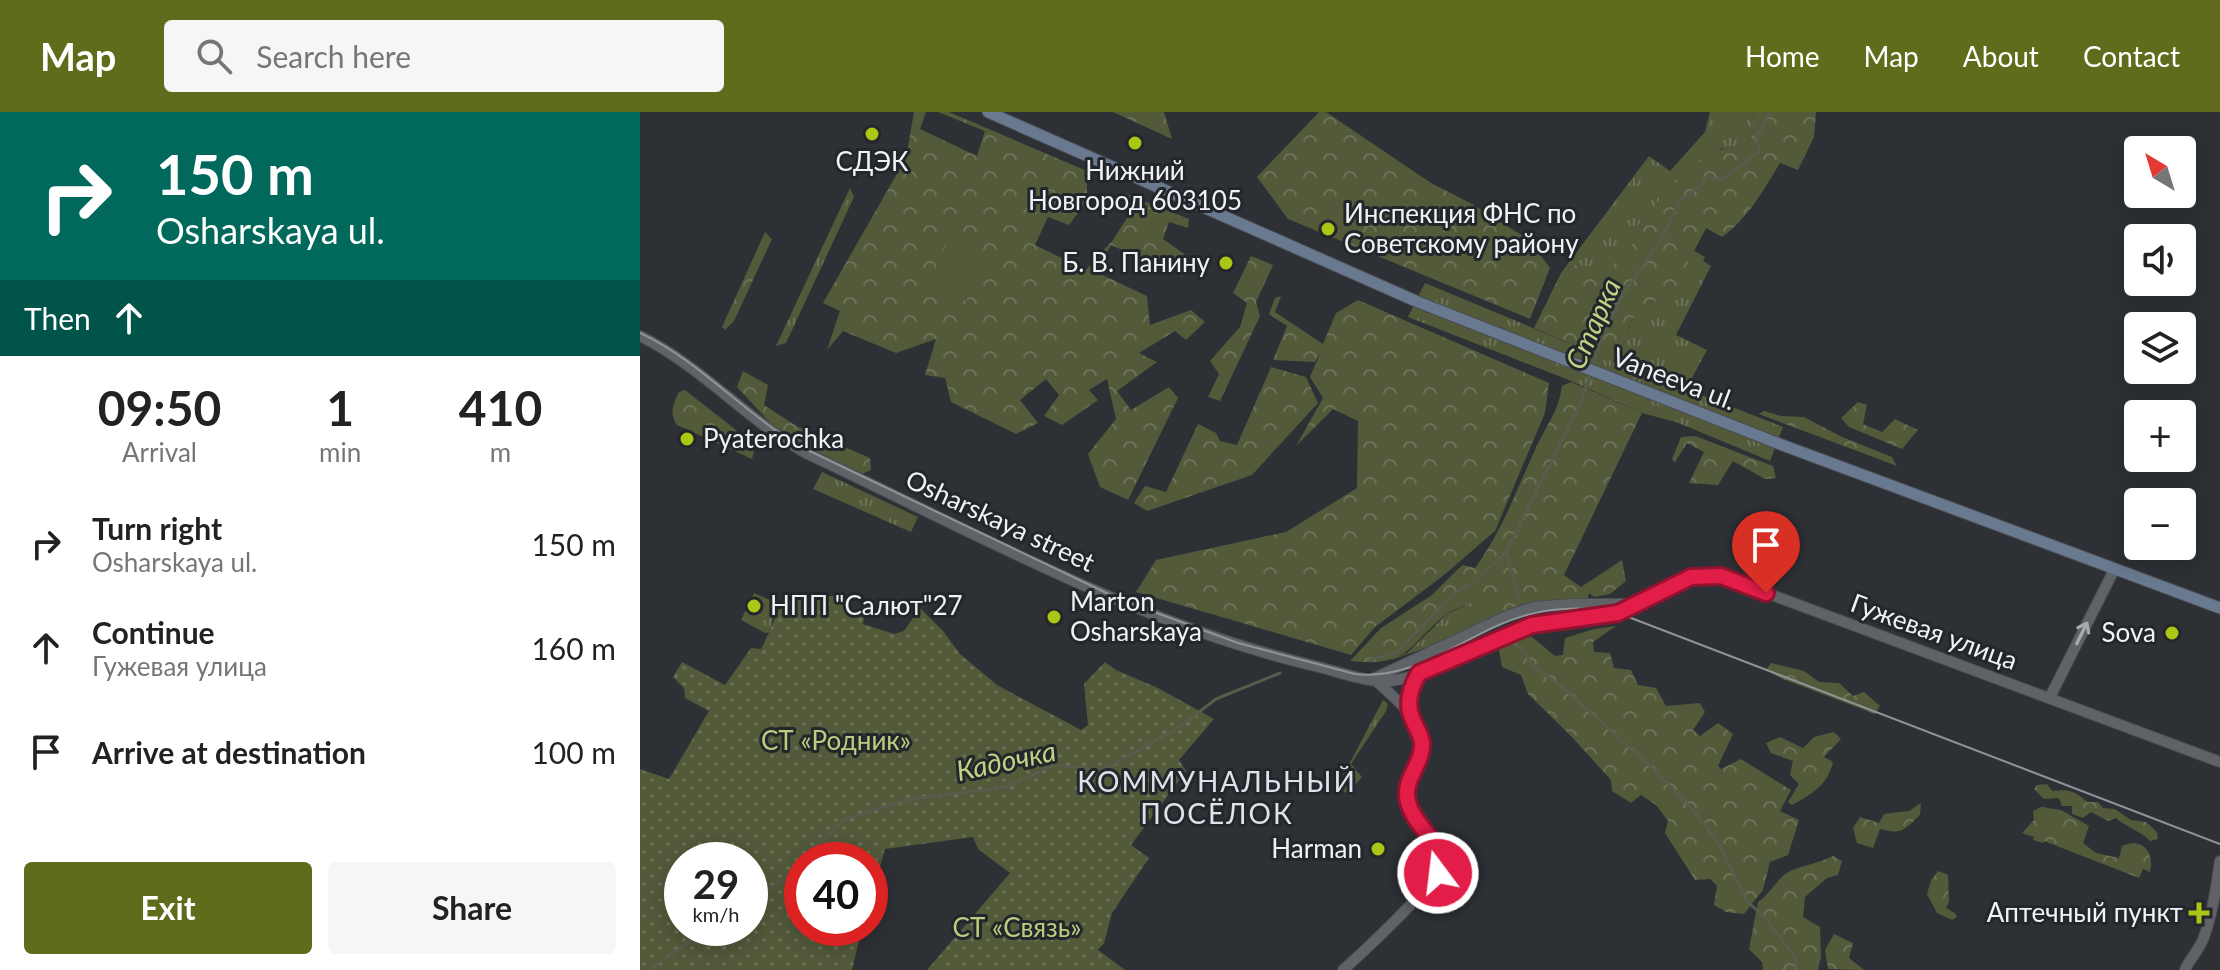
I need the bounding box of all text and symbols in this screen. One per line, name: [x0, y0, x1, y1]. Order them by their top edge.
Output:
search box: [164, 20, 724, 92]
text: Map: [40, 33, 116, 79]
icon: search: [192, 34, 236, 78]
text: Search here: [256, 38, 411, 74]
text: Home: [1745, 39, 1820, 73]
text: Map: [1864, 39, 1919, 73]
text: About: [1963, 39, 2039, 73]
text: Contact: [2083, 39, 2180, 73]
marker: СДЭК: [863, 125, 881, 143]
marker: Нижний Новгород 603105: [1126, 134, 1144, 152]
north arrow: [2124, 136, 2196, 208]
map controls: [2124, 136, 2196, 560]
text: 150 m: [156, 140, 314, 207]
icon: right: [24, 144, 128, 248]
place label: СДЭК: [836, 145, 909, 177]
place label: Нижний Новгород 603105: [1028, 154, 1242, 216]
place label: Инспекция ФНС по Советскому району: [1344, 197, 1579, 259]
text: Osharskaya ul.: [156, 208, 385, 252]
marker: Инспекция ФНС по Советскому району: [1319, 220, 1337, 238]
button: sound: [2124, 224, 2196, 296]
place label: Б. В. Панину: [1062, 246, 1211, 278]
marker: Б. В. Панину: [1217, 254, 1235, 272]
water label: Старка: [1557, 273, 1627, 374]
icon: ahead: [107, 296, 151, 340]
text: Then: [24, 300, 91, 336]
button: layers: [2124, 312, 2196, 384]
street label: Vaneeva ul.: [1608, 340, 1741, 416]
text: 09:50: [98, 379, 221, 436]
text: 1: [326, 379, 354, 436]
text: 410: [459, 379, 542, 436]
button: +: [2124, 400, 2196, 472]
place label: Pyaterochka: [703, 422, 844, 454]
marker: Pyaterochka: [678, 430, 696, 448]
text: Arrival: [122, 436, 197, 468]
text: min: [319, 436, 361, 468]
text: m: [490, 436, 511, 468]
street label: Osharskaya street: [901, 462, 1101, 578]
button: −: [2124, 488, 2196, 560]
text: Turn right: [92, 510, 222, 546]
pin: [1732, 511, 1800, 593]
icon: right: [24, 522, 68, 566]
icon: arrive: [1744, 523, 1788, 567]
text: 150 m: [531, 526, 616, 562]
text: Osharskaya ul.: [92, 546, 257, 578]
place label: Marton Osharskaya: [1070, 585, 1202, 647]
street label: Гужевая улица: [1847, 586, 2022, 676]
place label: НПП "Салют"27: [770, 589, 963, 621]
marker: НПП "Салют"27: [745, 597, 763, 615]
marker: Marton Osharskaya: [1045, 608, 1063, 626]
text: Continue: [92, 614, 215, 650]
place label: Sova: [2102, 616, 2156, 648]
one-way arrow: [2075, 622, 2090, 646]
marker: Sova: [2163, 624, 2181, 642]
icon: ahead: [24, 626, 68, 670]
text: 160 m: [531, 630, 616, 666]
text: Гужевая улица: [92, 650, 267, 682]
park label: СТ «Родник»: [761, 724, 911, 756]
icon: arrive: [24, 730, 68, 774]
water label: Кадочка: [953, 733, 1059, 787]
text: Arrive at destination: [92, 734, 366, 770]
text: 100 m: [531, 734, 616, 770]
district label: КОММУНАЛЬНЫЙ ПОСЁЛОК: [1077, 764, 1357, 830]
position arrow: [1396, 831, 1480, 915]
place label: Harman: [1271, 832, 1362, 864]
marker: Harman: [1369, 840, 1387, 858]
speed limit sign: 40: [784, 842, 888, 946]
text: 29: [693, 860, 739, 908]
button: Exit: [24, 862, 312, 954]
button: Share: [328, 862, 616, 954]
place label: Аптечный пункт: [1987, 896, 2183, 928]
text: km/h: [693, 902, 739, 926]
marker: Аптечный пункт: [2190, 904, 2208, 922]
park label: СТ «Связь»: [953, 911, 1081, 943]

